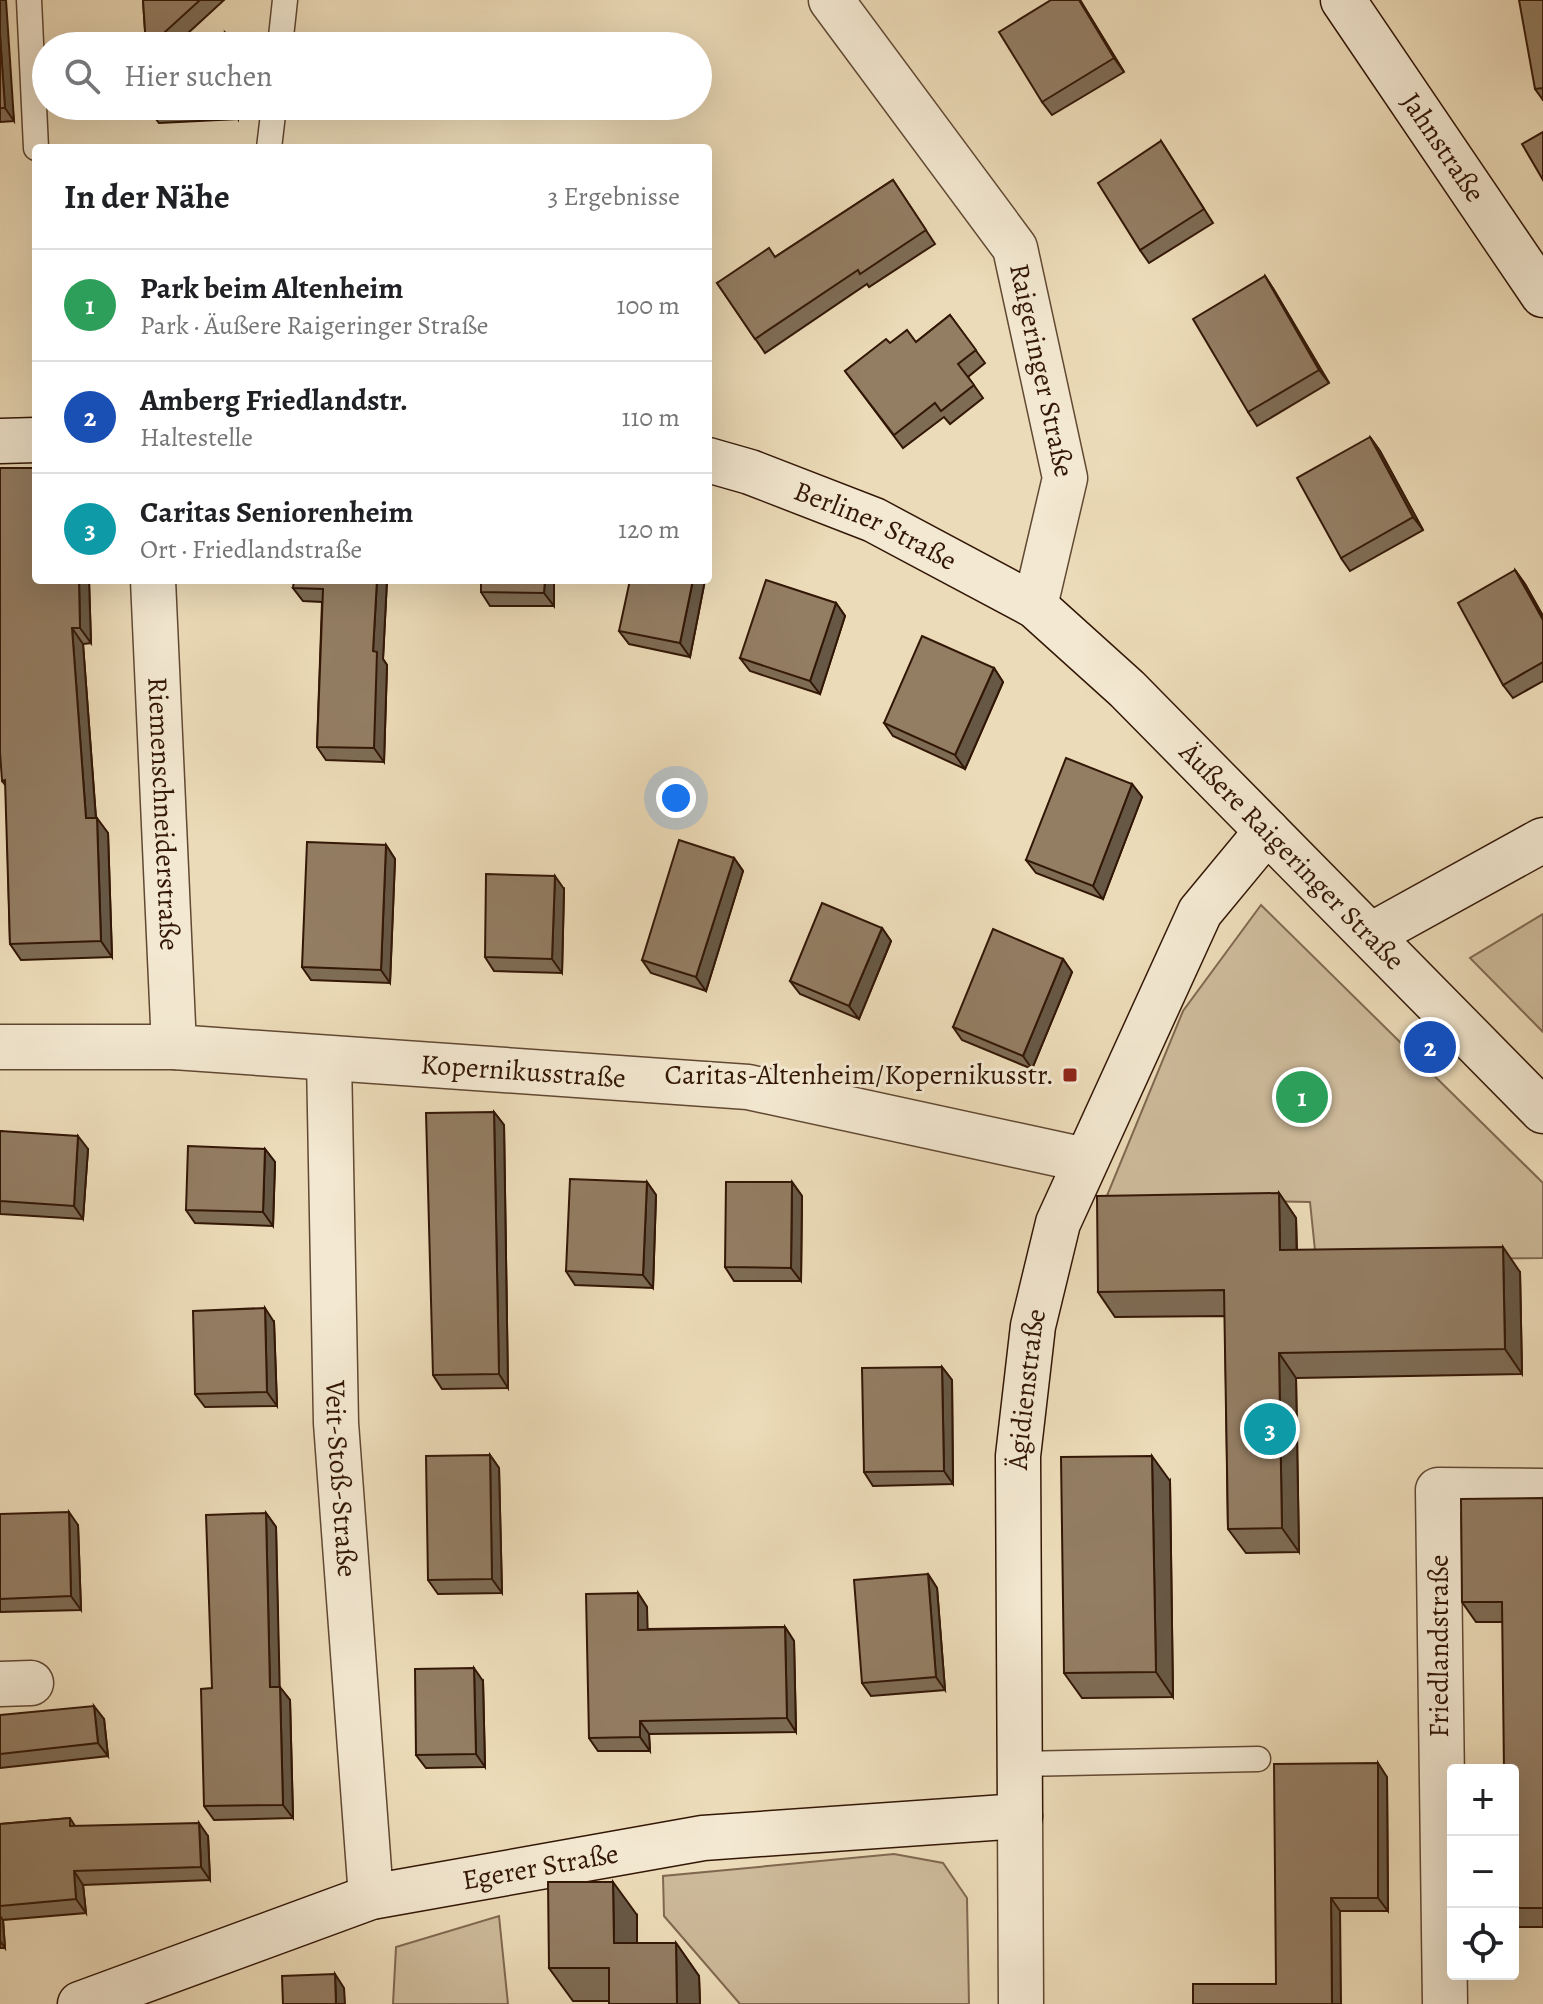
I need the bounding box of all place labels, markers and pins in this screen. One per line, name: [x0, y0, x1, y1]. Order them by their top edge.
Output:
pin: 2: [1404, 1017, 1456, 1077]
place label: Caritas-Altenheim/Kopernikusstr.: [665, 1056, 1054, 1094]
marker: Caritas-Altenheim/Kopernikusstr.: [1061, 1066, 1079, 1084]
pin: 1: [1276, 1067, 1328, 1127]
pin: 3: [1244, 1399, 1296, 1459]

